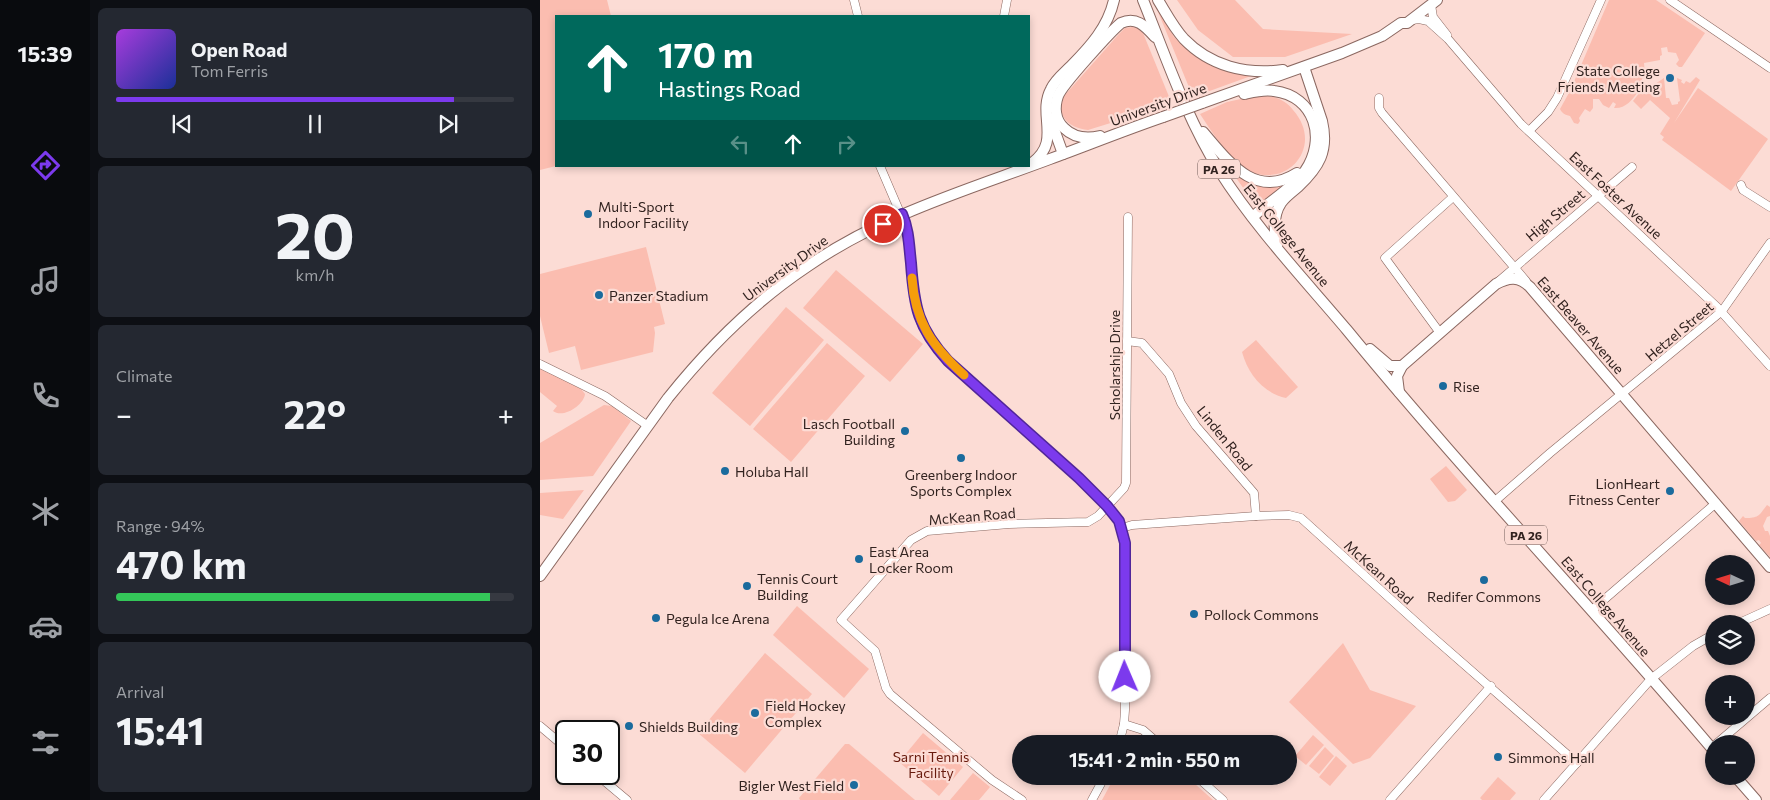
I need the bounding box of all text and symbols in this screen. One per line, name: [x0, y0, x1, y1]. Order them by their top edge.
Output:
text: 170 m: [658, 32, 753, 75]
icon: ahead: [575, 35, 640, 100]
text: Open Road: [191, 38, 287, 61]
text: 15:39: [18, 40, 73, 67]
text: Tom Ferris: [191, 61, 268, 80]
place label: State College Friends Meeting: [1557, 62, 1660, 95]
marker: State College Friends Meeting: [1664, 72, 1676, 84]
text: Hastings Road: [658, 75, 801, 102]
street label: University Drive: [1108, 79, 1208, 129]
icon: previous: [168, 110, 196, 138]
icon: pause: [301, 110, 329, 138]
icon: next: [434, 110, 462, 138]
icon: left: [726, 130, 754, 158]
icon: ahead: [779, 130, 807, 158]
icon: right: [832, 130, 860, 158]
icon: directions: [28, 148, 63, 183]
street label: East Foster Avenue: [1566, 148, 1666, 242]
road number: PA 26: [1198, 160, 1240, 178]
street label: East College Avenue: [1240, 180, 1334, 290]
street label: High Street: [1522, 185, 1588, 245]
text: 20: [275, 193, 355, 272]
place label: Multi-Sport Indoor Facility: [598, 198, 689, 231]
pin: [862, 203, 904, 245]
marker: Multi-Sport Indoor Facility: [582, 208, 594, 220]
icon: arrive: [869, 210, 897, 238]
street label: University Drive: [739, 231, 831, 305]
icon: music: [28, 263, 63, 298]
text: km/h: [296, 265, 334, 284]
street label: East Beaver Avenue: [1534, 273, 1628, 377]
place label: Panzer Stadium: [609, 287, 709, 304]
marker: Panzer Stadium: [593, 289, 605, 301]
street label: Hetzel Street: [1641, 297, 1717, 364]
street label: Scholarship Drive: [1106, 310, 1123, 420]
text: Climate: [116, 366, 172, 385]
icon: phone: [28, 378, 63, 413]
place label: Rise: [1453, 378, 1480, 395]
marker: Rise: [1437, 380, 1449, 392]
text: 22°: [283, 390, 346, 437]
text: −: [116, 397, 132, 431]
text: +: [498, 397, 514, 431]
street label: Linden Road: [1194, 402, 1256, 474]
place label: Lasch Football Building: [803, 415, 895, 448]
marker: Lasch Football Building: [899, 425, 911, 437]
marker: Greenberg Indoor Sports Complex: [955, 452, 967, 464]
place label: Holuba Hall: [735, 463, 808, 480]
marker: Holuba Hall: [719, 465, 731, 477]
place label: Greenberg Indoor Sports Complex: [905, 466, 1018, 499]
place label: LionHeart Fitness Center: [1568, 475, 1660, 508]
marker: LionHeart Fitness Center: [1664, 485, 1676, 497]
icon: climate: [28, 494, 63, 529]
street label: McKean Road: [928, 504, 1016, 528]
text: Range · 94%: [116, 516, 204, 535]
road number: PA 26: [1505, 526, 1547, 544]
street label: McKean Road: [1341, 536, 1417, 608]
text: 470 km: [116, 540, 247, 587]
place label: East Area Locker Room: [869, 543, 953, 576]
street label: East College Avenue: [1558, 552, 1654, 660]
marker: East Area Locker Room: [853, 553, 865, 565]
north arrow: [1705, 555, 1755, 605]
map controls: [1705, 555, 1755, 785]
place label: Tennis Court Building: [757, 570, 838, 603]
marker: Redifer Commons: [1478, 574, 1490, 586]
marker: Tennis Court Building: [741, 580, 753, 592]
place label: Redifer Commons: [1427, 588, 1541, 605]
place label: Pollock Commons: [1204, 606, 1319, 623]
marker: Pollock Commons: [1188, 608, 1200, 620]
icon: car: [28, 609, 63, 644]
place label: Pegula Ice Arena: [666, 610, 770, 627]
marker: Pegula Ice Arena: [650, 612, 662, 624]
button: layers: [1705, 615, 1755, 665]
position arrow: [1098, 650, 1150, 702]
button: +: [1705, 675, 1755, 725]
text: Arrival: [116, 682, 164, 701]
place label: Field Hockey Complex: [765, 697, 846, 730]
text: 15:41: [116, 706, 205, 753]
marker: Field Hockey Complex: [749, 707, 761, 719]
place label: Shields Building: [639, 718, 739, 735]
speed limit sign: 30: [555, 720, 620, 785]
marker: Shields Building: [623, 720, 635, 732]
icon: filters: [28, 725, 63, 760]
button: −: [1705, 735, 1755, 785]
park label: Sarni Tennis Facility: [893, 748, 969, 781]
text: 15:41 · 2 min · 550 m: [1069, 748, 1240, 771]
place label: Simmons Hall: [1508, 749, 1595, 766]
marker: Simmons Hall: [1492, 751, 1504, 763]
place label: Bigler West Field: [738, 777, 844, 794]
marker: Bigler West Field: [848, 779, 860, 791]

